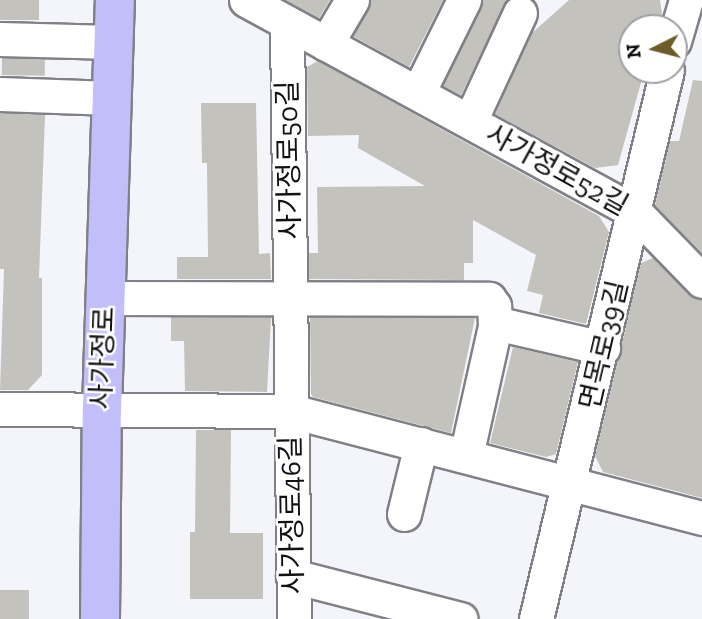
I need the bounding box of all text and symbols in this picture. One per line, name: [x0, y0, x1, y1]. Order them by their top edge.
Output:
north arrow: [618, 14, 688, 84]
text: N: [621, 43, 646, 59]
street label: 사가정로50길: [271, 80, 307, 240]
street label: 사가정로52길: [480, 117, 634, 223]
street label: 면목로39길: [573, 277, 635, 413]
street label: 사가정로: [84, 306, 122, 410]
street label: 사가정로46길: [274, 435, 310, 595]

